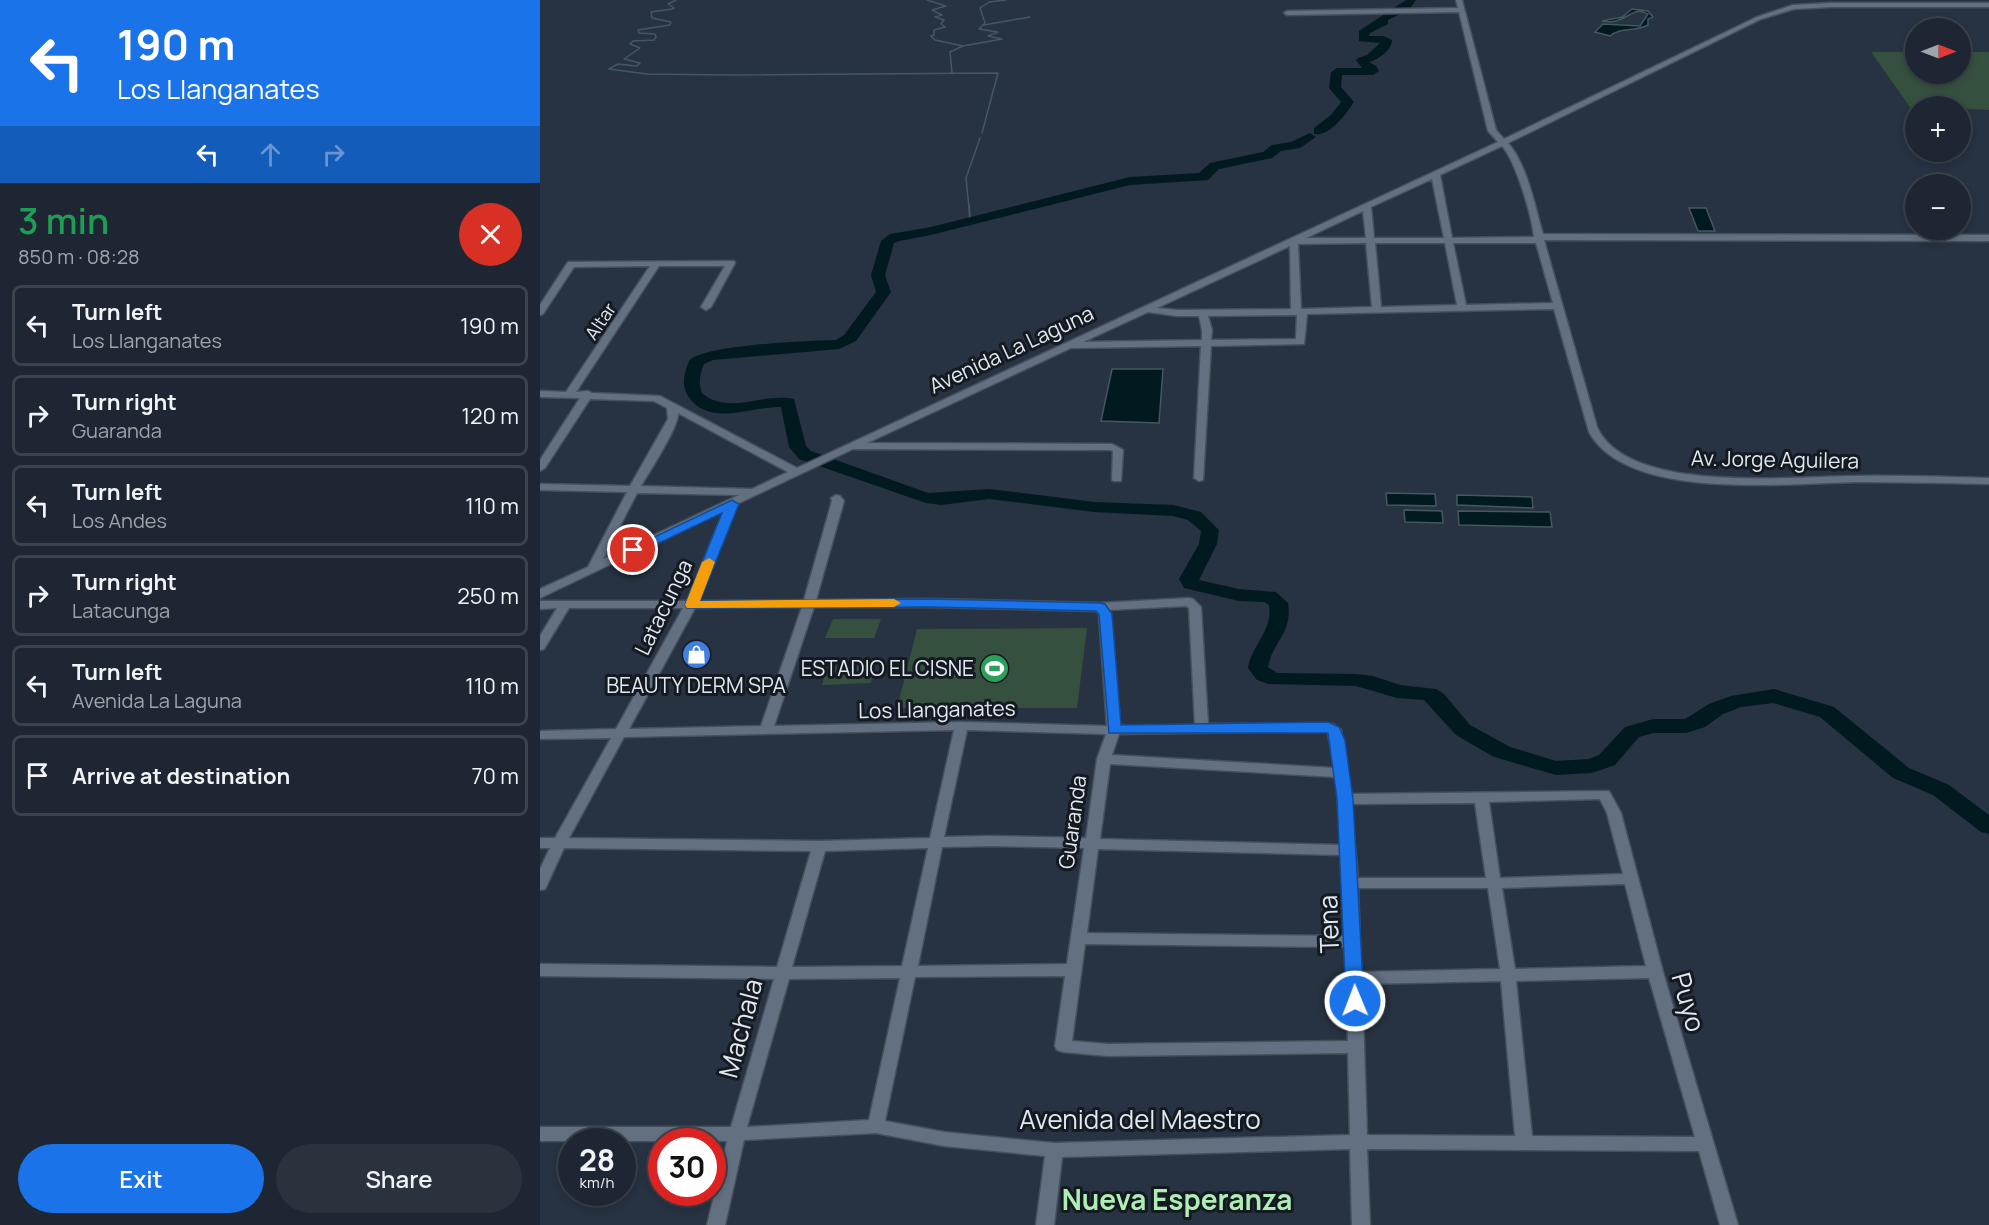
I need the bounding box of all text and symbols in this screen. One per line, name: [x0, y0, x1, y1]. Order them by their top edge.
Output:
text: 190 m: [117, 15, 235, 73]
north arrow: [1905, 18, 1971, 84]
map controls: [1905, 18, 1971, 240]
icon: left: [18, 24, 96, 102]
text: Los Llanganates: [117, 70, 320, 107]
button: +: [1905, 96, 1971, 162]
icon: left: [191, 138, 224, 171]
icon: ahead: [254, 138, 287, 171]
icon: right: [317, 138, 350, 171]
button: −: [1905, 174, 1971, 240]
text: 3 min: [18, 196, 109, 245]
button: close: [459, 203, 522, 266]
text: 850 m · 08:28: [18, 243, 140, 270]
text: Turn left: [72, 297, 162, 327]
street label: Altar: [579, 298, 621, 344]
street label: Avenida La Laguna: [924, 299, 1098, 399]
icon: left: [21, 309, 54, 342]
text: 190 m: [460, 311, 519, 341]
text: Los Llanganates: [72, 327, 222, 354]
text: Turn right: [72, 387, 177, 417]
icon: right: [21, 399, 54, 432]
text: 120 m: [461, 401, 519, 431]
text: Guaranda: [72, 417, 162, 444]
street label: Av. Jorge Aguilera: [1691, 444, 1859, 474]
text: Turn left: [72, 477, 162, 507]
icon: left: [21, 489, 54, 522]
text: 110 m: [465, 491, 519, 521]
text: Los Andes: [72, 507, 167, 534]
pin: [607, 524, 658, 575]
icon: arrive: [616, 533, 649, 566]
street label: Latacunga: [628, 555, 698, 659]
text: Turn right: [72, 567, 177, 597]
icon: right: [21, 579, 54, 612]
text: 250 m: [457, 581, 519, 611]
text: Latacunga: [72, 597, 170, 624]
shop icon: BEAUTY DERM SPA: [680, 638, 712, 670]
sports icon: ESTADIO EL CISNE: [979, 652, 1011, 684]
place label: ESTADIO EL CISNE: [801, 654, 974, 682]
text: Turn left: [72, 657, 162, 687]
icon: left: [21, 669, 54, 702]
text: 110 m: [465, 671, 519, 701]
place label: BEAUTY DERM SPA: [606, 671, 786, 699]
text: Avenida La Laguna: [72, 687, 242, 714]
street label: Los Llanganates: [858, 694, 1016, 724]
icon: arrive: [21, 759, 54, 792]
text: Arrive at destination: [72, 761, 290, 791]
text: 70 m: [471, 761, 519, 791]
street label: Guaranda: [1052, 773, 1092, 871]
street label: Tena: [1309, 894, 1347, 954]
street label: Puyo: [1663, 968, 1715, 1036]
position arrow: [1323, 969, 1387, 1033]
street label: Machala: [710, 975, 770, 1081]
street label: Avenida del Maestro: [1019, 1101, 1261, 1137]
speed limit sign: 30: [648, 1128, 726, 1206]
text: 28: [579, 1139, 615, 1180]
button: Exit: [18, 1144, 264, 1213]
button: Share: [276, 1144, 522, 1213]
text: km/h: [580, 1172, 614, 1193]
district label: Nueva Esperanza: [1062, 1180, 1292, 1218]

